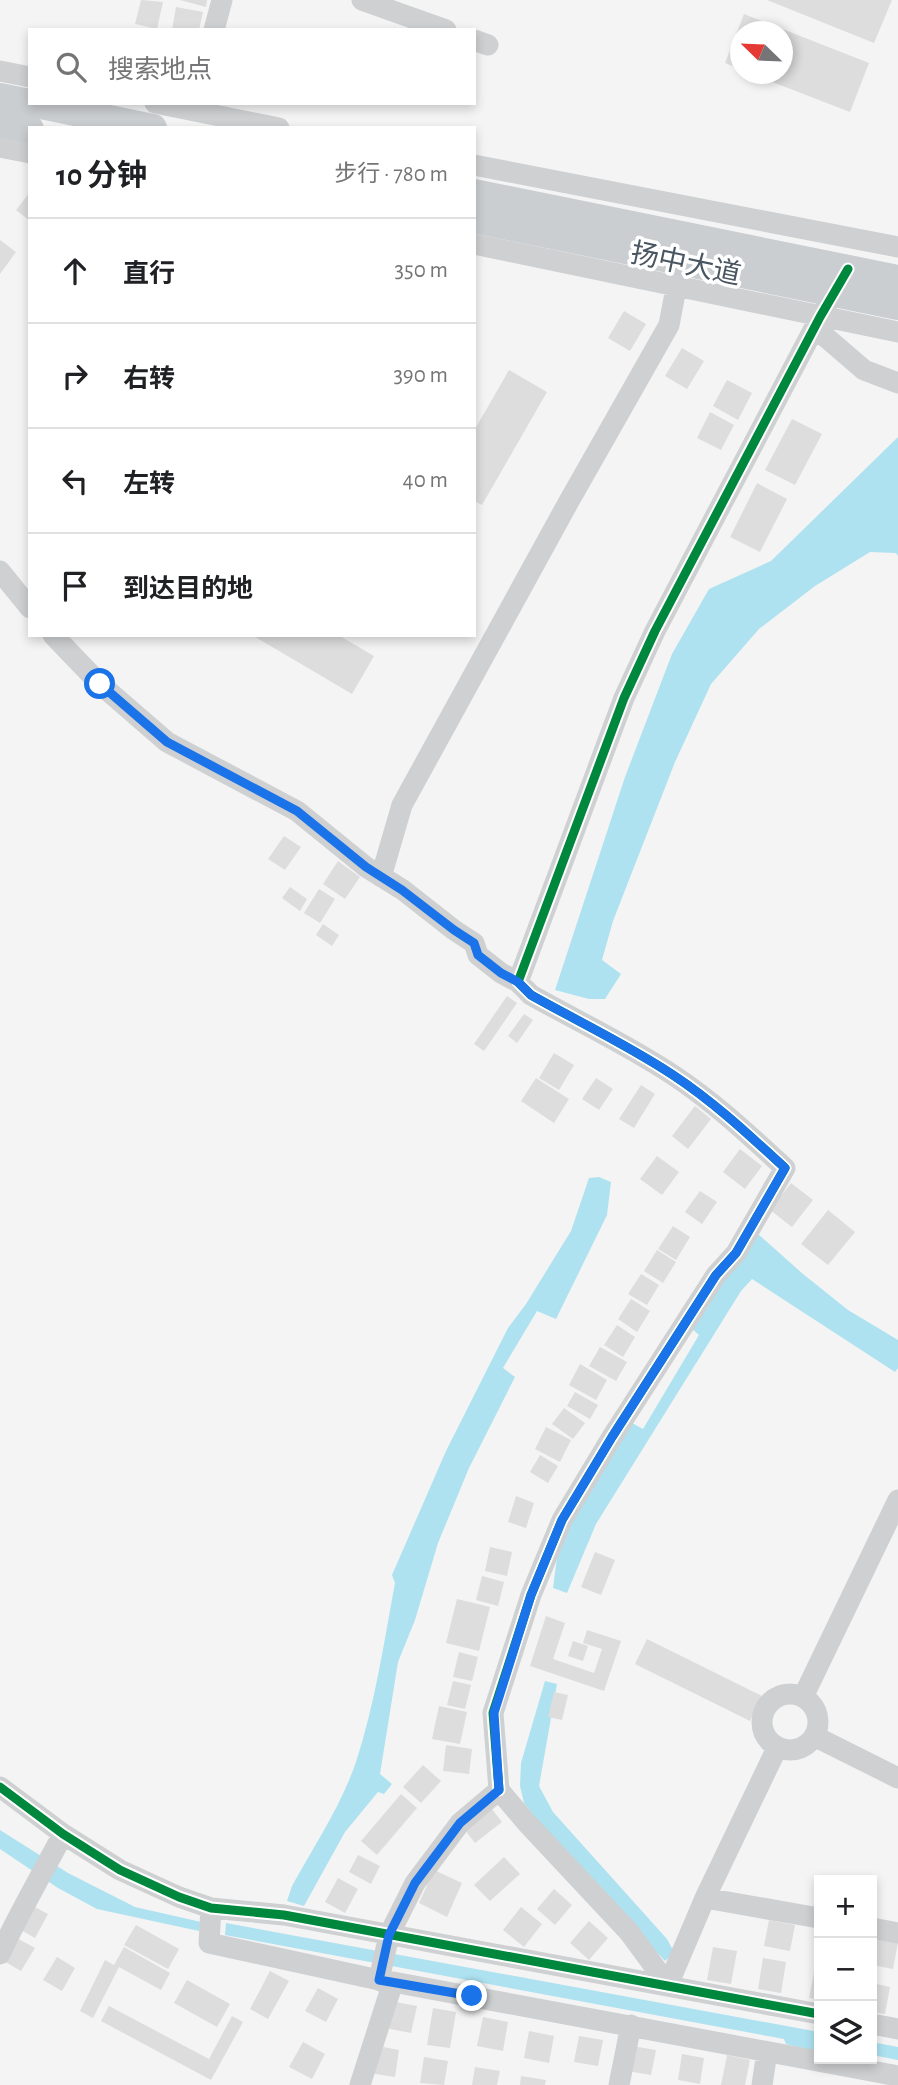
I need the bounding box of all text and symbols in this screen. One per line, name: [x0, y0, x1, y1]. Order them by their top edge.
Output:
north arrow: [730, 21, 793, 84]
search box: [28, 28, 476, 105]
icon: search: [52, 48, 90, 86]
text: 搜索地点: [108, 57, 212, 83]
text: 10 分钟: [56, 161, 147, 191]
text: 步行 · 780 m: [334, 163, 448, 186]
street label: 扬中大道: [628, 238, 744, 290]
icon: ahead: [56, 252, 94, 290]
text: 350 m: [395, 259, 448, 282]
text: 直行: [123, 261, 175, 287]
icon: right: [56, 357, 94, 395]
text: 390 m: [393, 364, 448, 387]
text: 右转: [123, 366, 175, 392]
icon: left: [56, 462, 94, 500]
text: 40 m: [403, 469, 448, 492]
text: 左转: [123, 471, 175, 497]
icon: arrive: [56, 567, 94, 605]
text: 到达目的地: [123, 576, 253, 602]
route start: [84, 668, 115, 699]
map controls: [814, 1875, 877, 2064]
button: +: [814, 1875, 877, 1938]
button: −: [814, 1938, 877, 2001]
route end: [456, 1980, 487, 2011]
button: layers: [814, 2001, 877, 2064]

